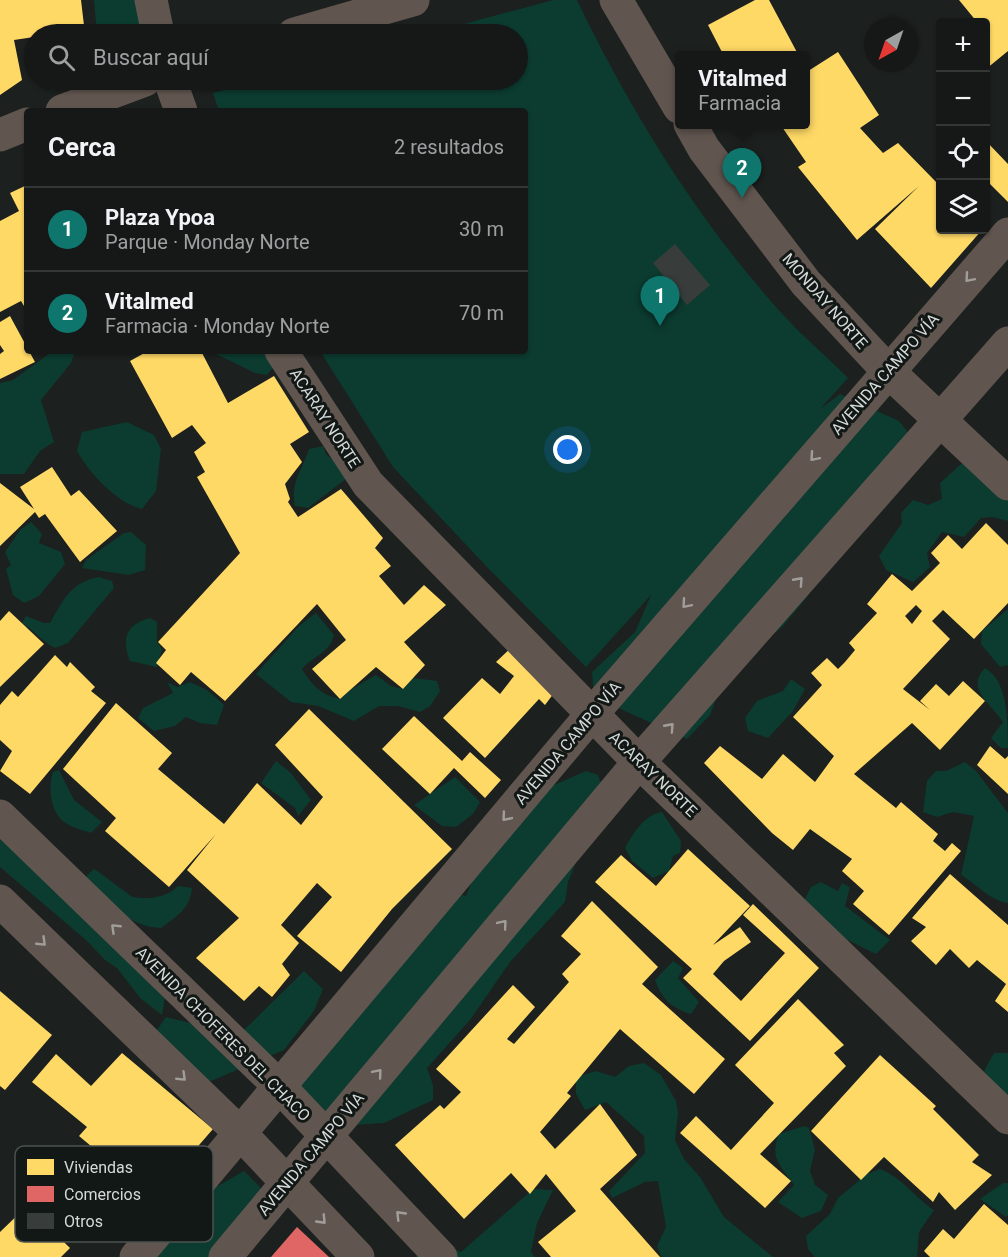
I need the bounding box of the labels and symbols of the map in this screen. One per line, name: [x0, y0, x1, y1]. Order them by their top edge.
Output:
north arrow: [864, 18, 918, 72]
pin: 2: [722, 148, 762, 198]
street label: MONDAY NORTE: [778, 249, 872, 353]
one-way arrow: [965, 271, 976, 282]
pin: 1: [640, 276, 680, 326]
street label: AVENIDA CAMPO VÍA: [827, 309, 943, 439]
street label: ACARAY NORTE: [286, 365, 364, 471]
your location: [553, 435, 582, 464]
one-way arrow: [810, 450, 821, 461]
one-way arrow: [792, 577, 803, 588]
one-way arrow: [682, 597, 693, 608]
street label: AVENIDA CAMPO VÍA: [511, 677, 625, 808]
one-way arrow: [663, 723, 674, 733]
street label: ACARAY NORTE: [605, 727, 701, 821]
one-way arrow: [502, 810, 513, 821]
one-way arrow: [496, 920, 507, 931]
one-way arrow: [111, 924, 122, 935]
one-way arrow: [35, 934, 46, 945]
street label: AVENIDA CHOFERES DEL CHACO: [132, 943, 314, 1125]
one-way arrow: [371, 1069, 382, 1080]
one-way arrow: [176, 1070, 186, 1081]
street label: AVENIDA CAMPO VÍA: [254, 1088, 368, 1219]
legend: [15, 1146, 213, 1242]
text: Viviendas: [64, 1158, 133, 1177]
text: Comercios: [64, 1185, 141, 1204]
one-way arrow: [397, 1211, 408, 1222]
text: Otros: [64, 1212, 103, 1231]
one-way arrow: [315, 1213, 326, 1223]

